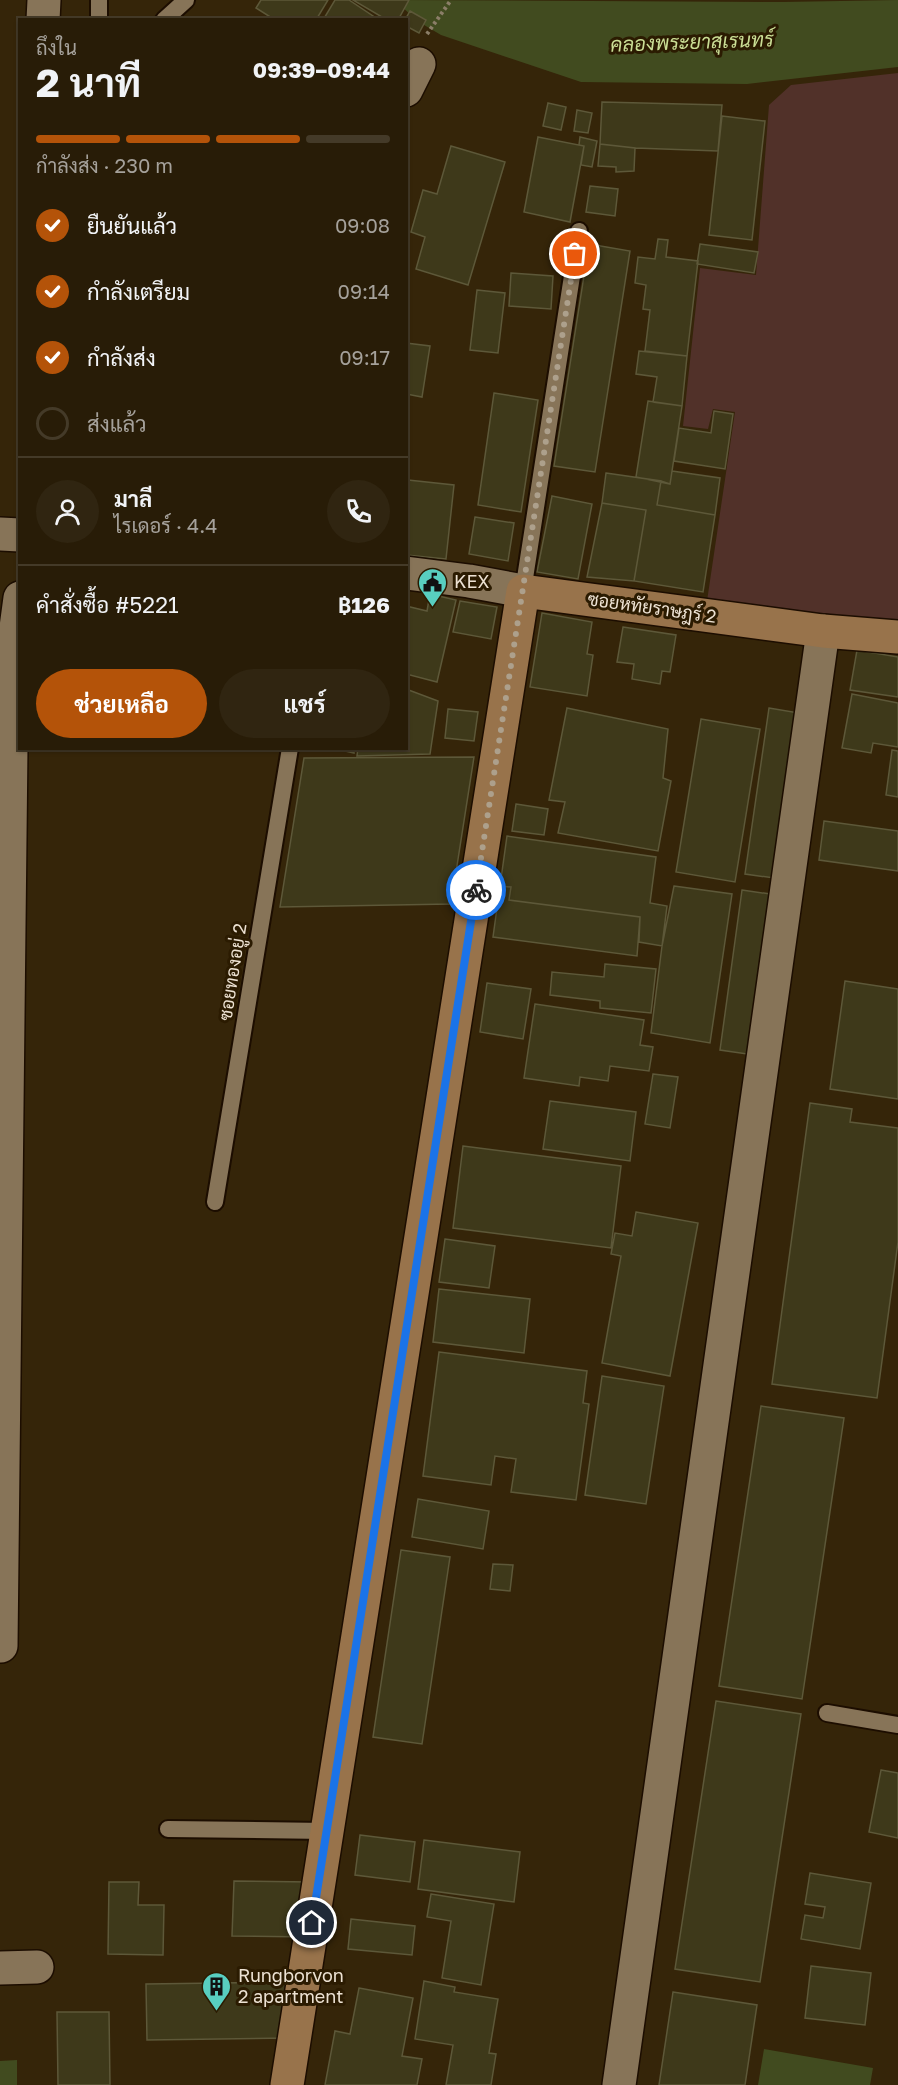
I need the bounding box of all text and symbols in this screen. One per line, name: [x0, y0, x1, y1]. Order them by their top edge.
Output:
water label: คลองพระยาสุเรนทร์: [610, 25, 777, 59]
text: ถึงใน: [36, 35, 77, 59]
text: 09:39–09:44: [253, 56, 390, 83]
text: 2 นาที: [36, 59, 141, 106]
text: กำลังส่ง · 230 m: [36, 153, 173, 177]
icon: check: [36, 209, 69, 242]
text: ยืนยันแล้ว: [87, 212, 177, 239]
text: 09:08: [335, 213, 390, 237]
pin: [549, 228, 600, 279]
icon: bag: [558, 237, 591, 270]
icon: check: [36, 275, 69, 308]
text: กำลังเตรียม: [87, 278, 190, 305]
text: 09:14: [338, 279, 390, 303]
icon: check: [36, 341, 69, 374]
text: กำลังส่ง: [87, 344, 156, 371]
text: 09:17: [339, 345, 390, 369]
text: ส่งแล้ว: [87, 410, 147, 437]
button: person: [36, 480, 99, 543]
button: phone: [327, 480, 390, 543]
text: มาลี: [114, 485, 152, 512]
text: ไรเดอร์ · 4.4: [114, 513, 217, 537]
public building icon: KEX: [417, 566, 449, 608]
place label: KEX: [454, 570, 489, 592]
street label: ซอยหทัยราษฎร์ 2: [586, 586, 718, 629]
text: คำสั่งซื้อ #5221: [36, 591, 179, 618]
text: ฿126: [338, 591, 390, 618]
button: ช่วยเหลือ: [36, 669, 207, 738]
button: แชร์: [219, 669, 390, 738]
courier: [446, 860, 506, 920]
icon: bike: [460, 874, 493, 907]
street label: ซอยทองอยู่ 2: [213, 922, 254, 1023]
pin: [286, 1897, 337, 1948]
icon: home: [295, 1906, 328, 1939]
place label: Rungborvon 2 apartment: [238, 1964, 344, 2007]
building icon: Rungborvon 2 apartment: [201, 1970, 233, 2012]

